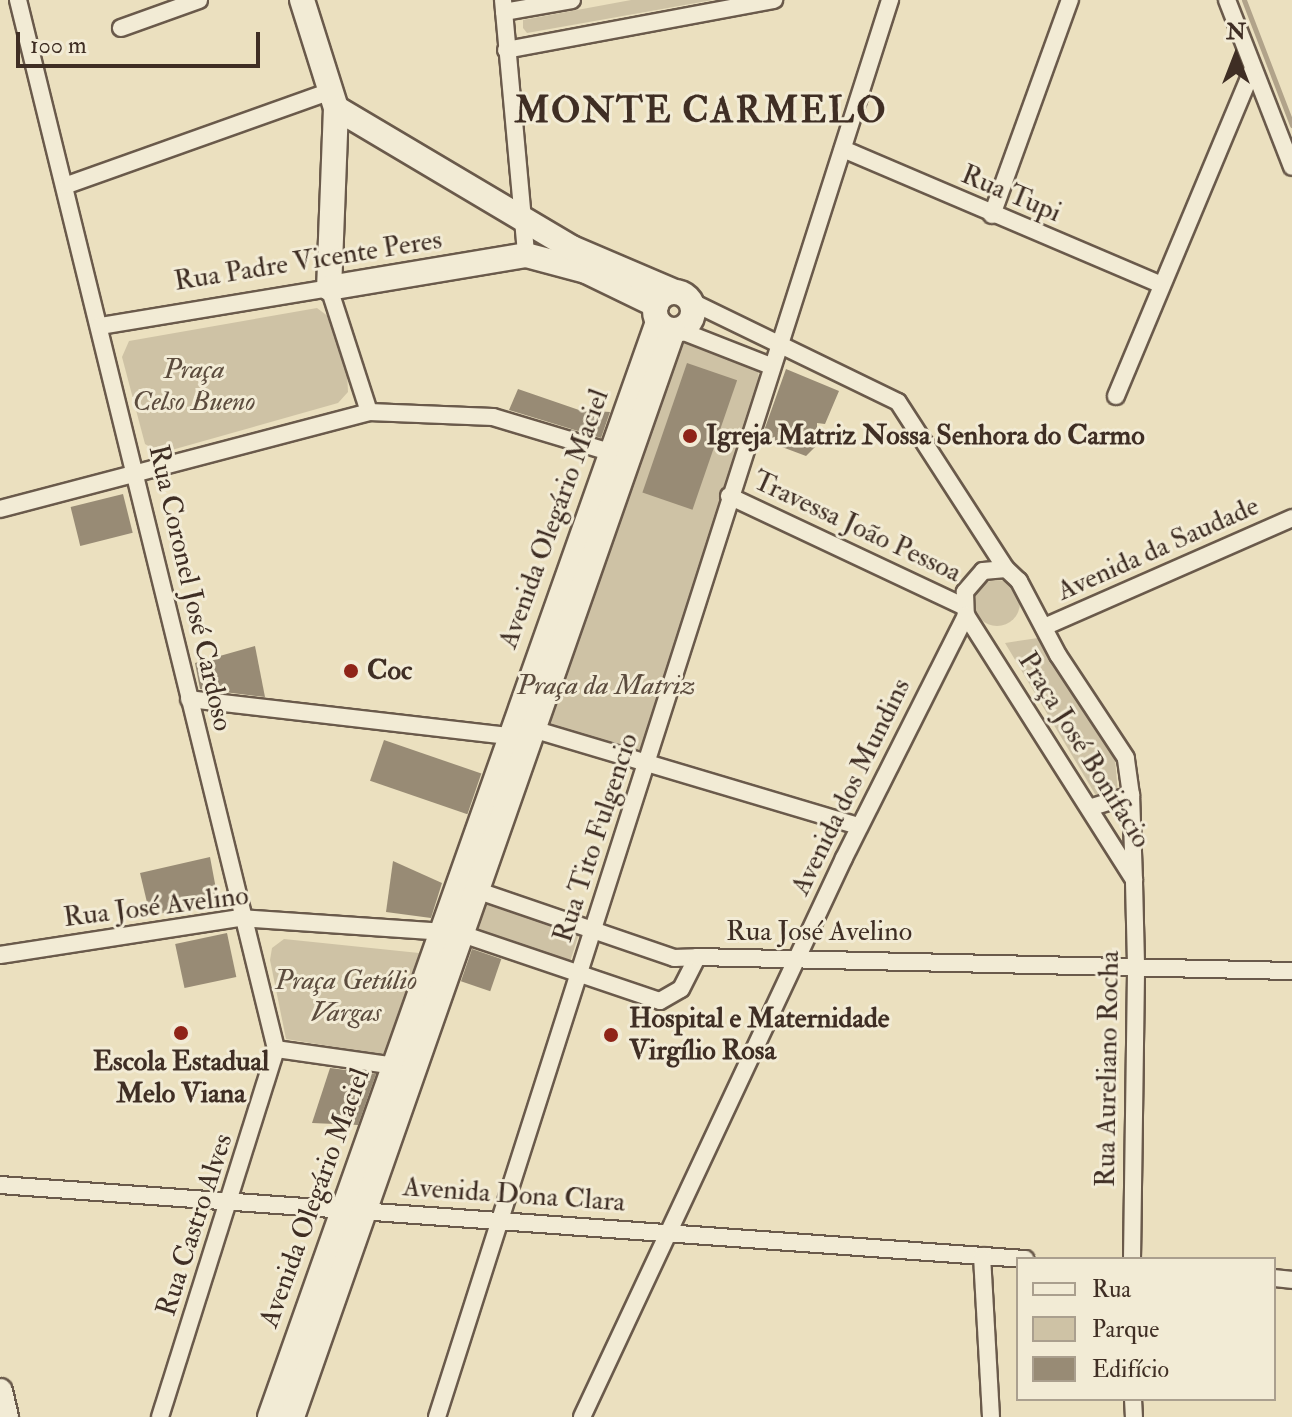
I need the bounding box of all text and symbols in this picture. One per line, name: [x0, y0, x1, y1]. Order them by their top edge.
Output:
scale bar: [20, 16, 264, 66]
north arrow: [1196, 16, 1276, 96]
text: N: [1226, 18, 1246, 46]
text: 100 m: [30, 30, 87, 61]
district label: MONTE CARMELO: [515, 89, 887, 133]
street label: Rua Tupi: [956, 158, 1066, 230]
street label: Rua Padre Vicente Peres: [172, 223, 444, 299]
park label: Praça Celso Bueno: [133, 353, 255, 419]
street label: Avenida Olegário Maciel: [491, 385, 617, 653]
place label: Igreja Matriz Nossa Senhora do Carmo: [706, 419, 1145, 453]
marker: Igreja Matriz Nossa Senhora do Carmo: [681, 427, 699, 445]
street label: Rua Coronel José Cardoso: [141, 442, 239, 734]
street label: Travessa João Pessoa: [747, 464, 967, 590]
street label: Avenida da Saudade: [1052, 489, 1264, 609]
street label: Praça José Bonifacio: [1010, 646, 1158, 854]
place label: Coc: [367, 654, 412, 688]
marker: Coc: [342, 662, 360, 680]
park label: Praça da Matriz: [517, 669, 695, 703]
street label: Avenida dos Mundins: [784, 673, 918, 901]
street label: Rua Tito Fulgencio: [546, 729, 646, 947]
street label: Rua José Avelino: [62, 879, 250, 935]
street label: Rua José Avelino: [726, 915, 912, 949]
street label: Rua Aureliano Rocha: [1089, 950, 1127, 1188]
park label: Praça Getúlio Vargas: [275, 964, 417, 1030]
place label: Hospital e Maternidade Virgílio Rosa: [629, 1002, 889, 1068]
marker: Escola Estadual Melo Viana: [172, 1024, 190, 1042]
marker: Hospital e Maternidade Virgílio Rosa: [600, 1024, 622, 1046]
place label: Escola Estadual Melo Viana: [93, 1045, 269, 1111]
street label: Avenida Olegário Maciel: [252, 1064, 378, 1332]
street label: Rua Castro Alves: [150, 1129, 240, 1321]
street label: Avenida Dona Clara: [402, 1170, 626, 1220]
legend: [1016, 1257, 1276, 1401]
text: Rua: [1092, 1274, 1131, 1305]
text: Parque: [1092, 1314, 1159, 1345]
text: Edifício: [1092, 1354, 1169, 1385]

